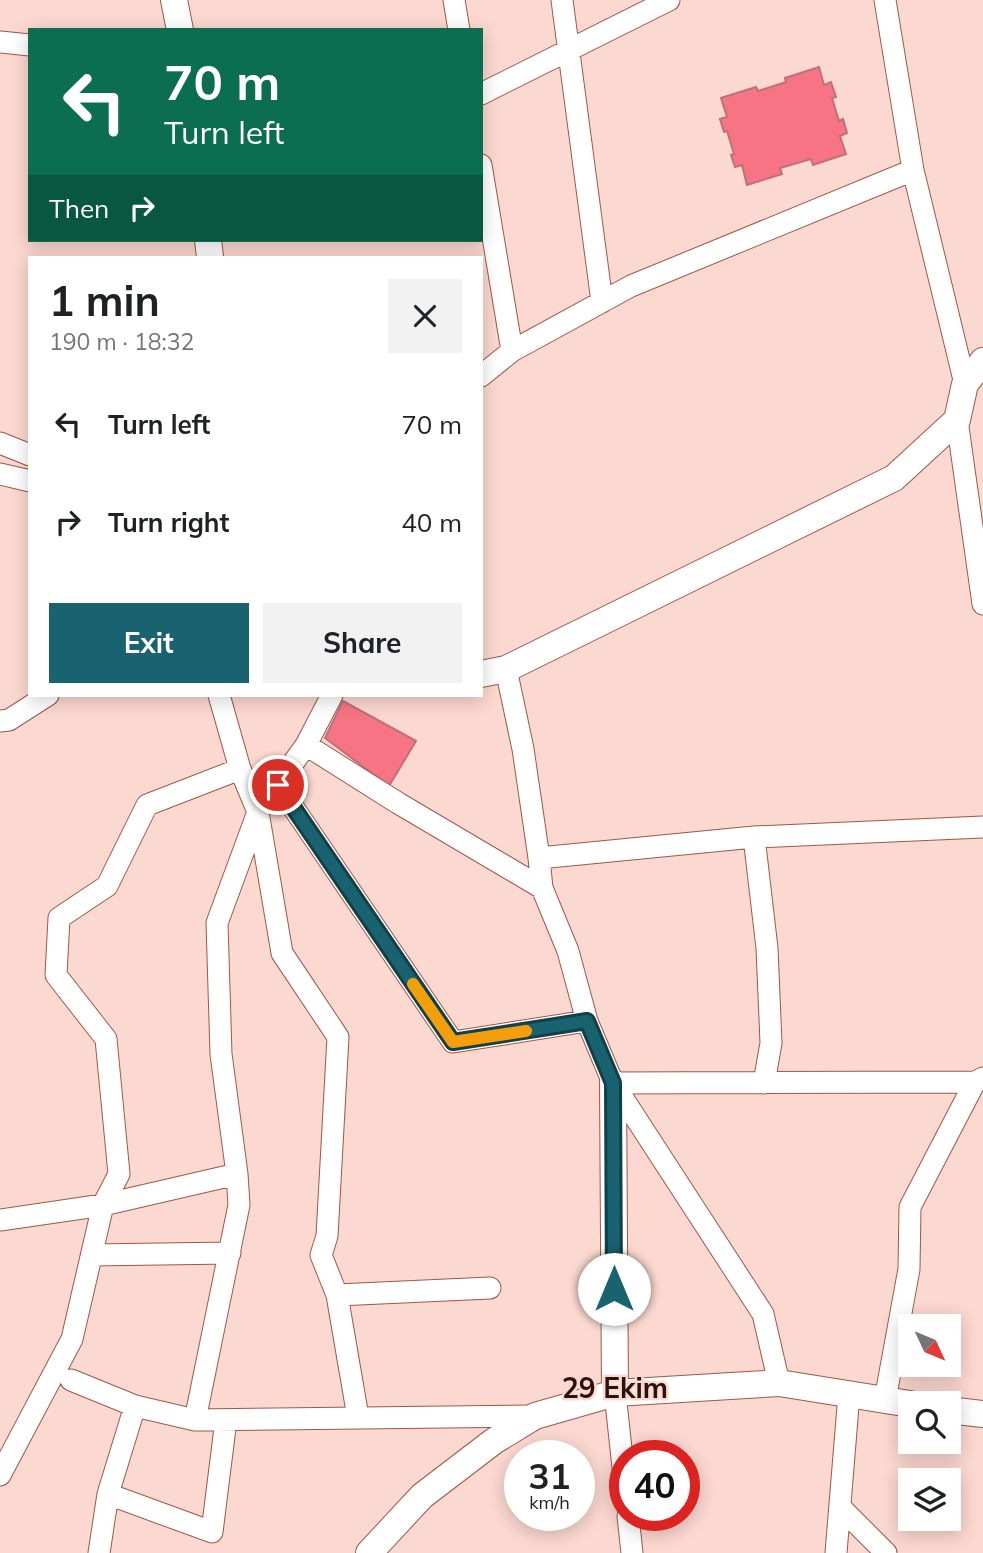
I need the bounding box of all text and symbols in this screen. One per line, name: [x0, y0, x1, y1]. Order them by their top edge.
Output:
text: 70 m: [164, 51, 280, 112]
icon: left: [49, 56, 140, 147]
text: Turn left: [164, 112, 284, 152]
icon: right: [123, 189, 161, 227]
text: Then: [49, 192, 109, 225]
text: 1 min: [49, 274, 160, 327]
button: close: [388, 279, 462, 353]
text: 190 m · 18:32: [49, 327, 194, 356]
icon: left: [49, 405, 87, 443]
text: Turn left: [108, 408, 210, 441]
text: 70 m: [401, 408, 462, 441]
icon: right: [49, 503, 87, 541]
text: Turn right: [108, 506, 229, 539]
text: 40 m: [401, 506, 462, 539]
button: Exit: [49, 603, 249, 683]
button: Share: [263, 603, 462, 683]
pin: [248, 755, 308, 815]
icon: arrive: [259, 766, 297, 804]
position arrow: [577, 1252, 651, 1326]
north arrow: [898, 1314, 961, 1377]
map controls: [898, 1314, 961, 1531]
district label: 29 Ekim: [562, 1370, 668, 1405]
button: search: [898, 1391, 961, 1454]
speed limit sign: 40: [609, 1440, 700, 1531]
text: 31: [528, 1454, 571, 1498]
button: layers: [898, 1468, 961, 1531]
text: km/h: [529, 1491, 570, 1514]

